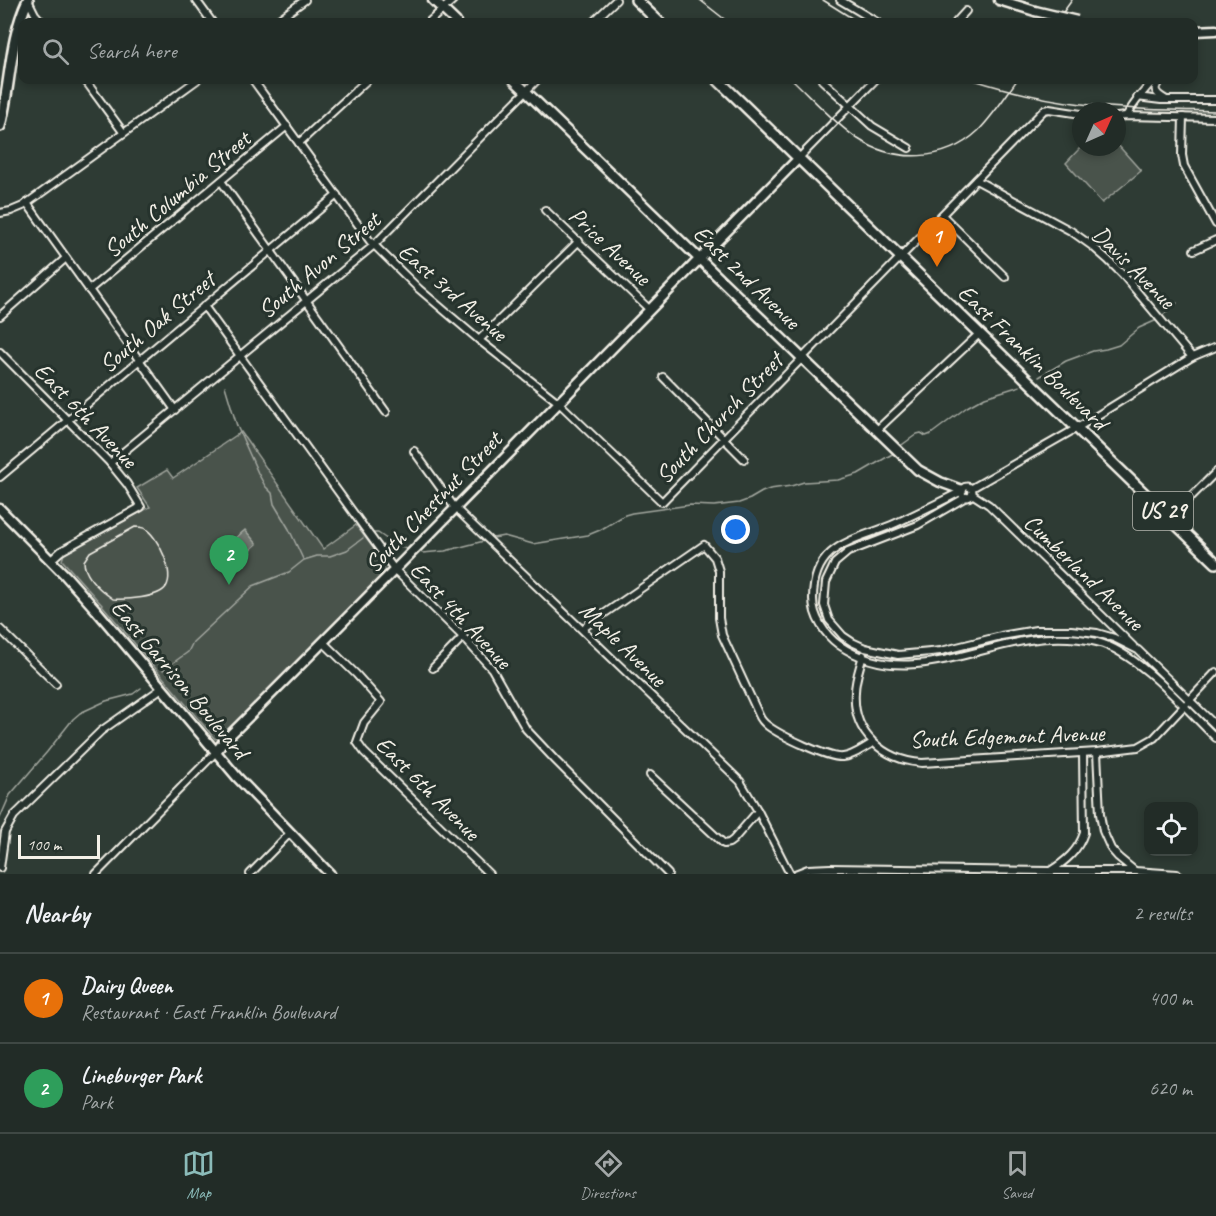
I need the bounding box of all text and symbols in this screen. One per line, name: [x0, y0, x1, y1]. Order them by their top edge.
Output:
search box: [18, 18, 1198, 84]
icon: search: [39, 35, 72, 68]
text: Search here: [87, 37, 177, 65]
north arrow: [1072, 102, 1126, 156]
street label: South Columbia Street: [98, 123, 258, 264]
street label: Price Avenue: [563, 200, 659, 293]
street label: South Avon Street: [252, 204, 388, 325]
pin: 1: [918, 218, 956, 267]
street label: East 2nd Avenue: [687, 219, 808, 337]
street label: Davis Avenue: [1086, 219, 1183, 316]
street label: East 3rd Avenue: [392, 236, 515, 349]
street label: South Oak Street: [93, 263, 223, 379]
street label: East Franklin Boulevard: [952, 278, 1117, 439]
street label: South Church Street: [649, 344, 791, 490]
street label: East 6th Avenue: [28, 356, 145, 476]
street label: South Chestnut Street: [358, 424, 509, 579]
road number: US 29: [1133, 492, 1193, 530]
street label: Cumberland Avenue: [1018, 507, 1152, 638]
your location: [721, 515, 750, 544]
pin: 2: [210, 536, 248, 585]
street label: East 4th Avenue: [404, 555, 520, 677]
street label: East Garrison Boulevard: [105, 593, 258, 768]
street label: Maple Avenue: [573, 595, 674, 694]
street label: South Edgemont Avenue: [909, 718, 1107, 754]
street label: East 6th Avenue: [369, 729, 488, 848]
map controls: [1144, 802, 1198, 856]
button: locate: [1144, 802, 1198, 856]
scale bar: [18, 832, 100, 860]
text: 100 m: [27, 835, 61, 855]
text: Nearby: [24, 897, 89, 930]
text: 2 results: [1133, 901, 1192, 926]
text: Dairy Queen: [81, 972, 173, 1000]
text: 1: [39, 986, 48, 1011]
text: 400 m: [1149, 986, 1192, 1011]
text: Restaurant · East Franklin Boulevard: [81, 1000, 336, 1025]
text: Lineburger Park: [81, 1062, 201, 1090]
text: 2: [39, 1076, 48, 1101]
text: 620 m: [1149, 1076, 1192, 1101]
text: Park: [81, 1090, 113, 1115]
tab: Map: [182, 1147, 215, 1203]
tab: Directions: [580, 1147, 636, 1203]
tab: Saved: [1001, 1147, 1034, 1203]

